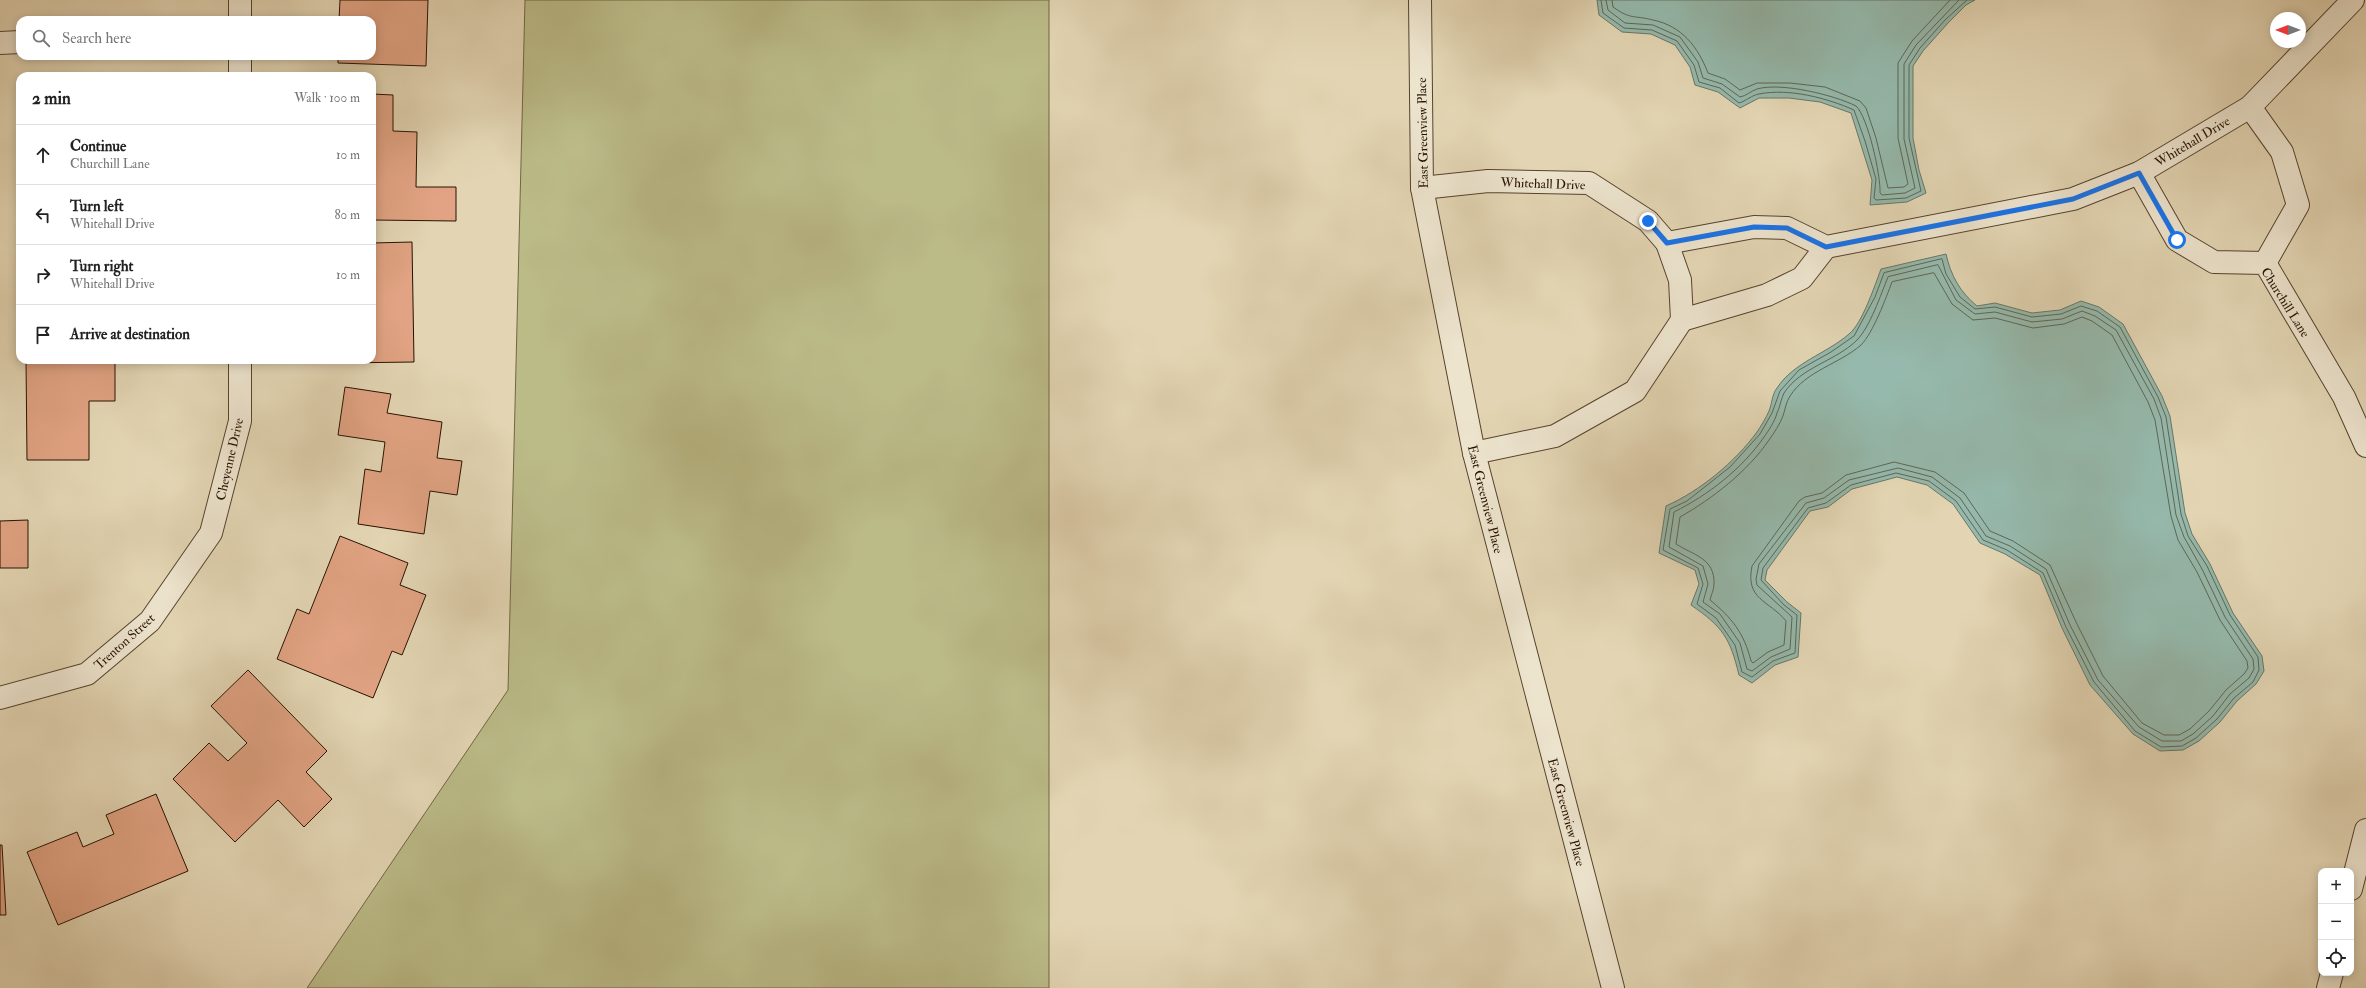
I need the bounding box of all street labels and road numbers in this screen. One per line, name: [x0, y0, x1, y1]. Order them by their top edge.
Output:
street label: East Greenview Place: [1414, 77, 1432, 189]
street label: Whitehall Drive: [2151, 113, 2233, 171]
street label: Whitehall Drive: [1499, 174, 1586, 193]
street label: Churchill Lane: [2257, 265, 2313, 341]
street label: Cheyenne Drive: [213, 416, 248, 502]
street label: East Greenview Place: [1464, 443, 1506, 556]
street label: Trenton Street: [91, 610, 158, 673]
street label: East Greenview Place: [1544, 756, 1588, 869]

